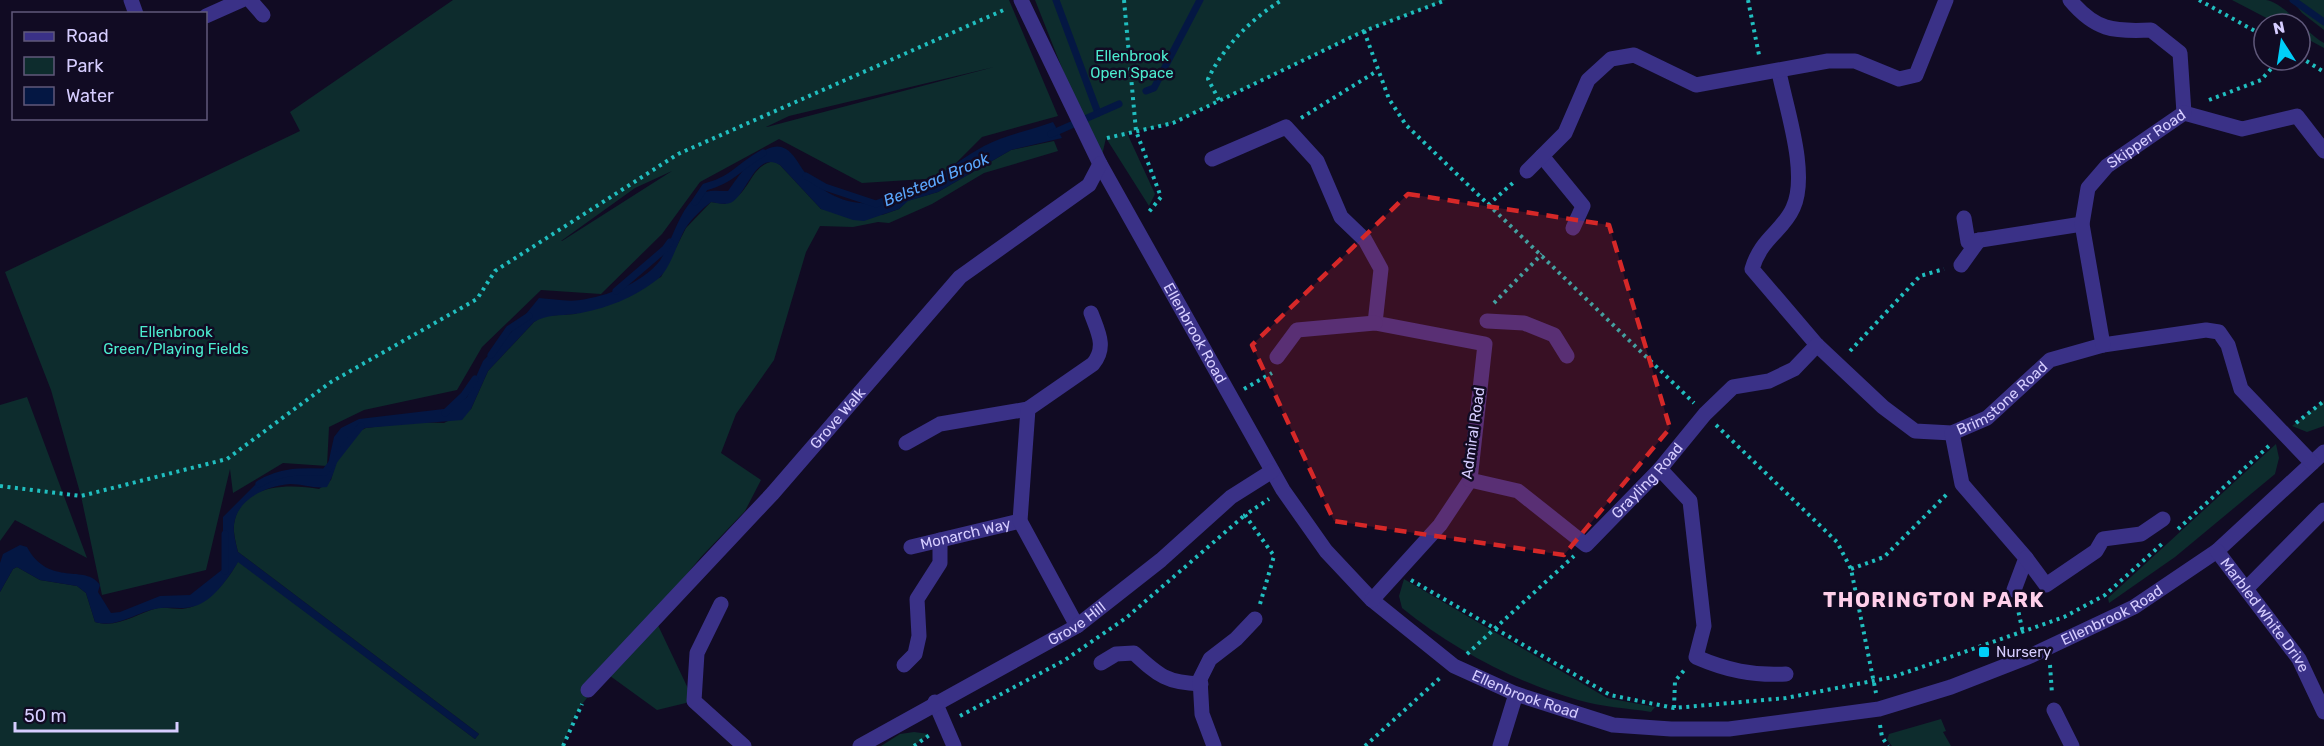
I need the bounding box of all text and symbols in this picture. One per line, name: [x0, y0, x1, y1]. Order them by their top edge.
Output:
legend: [12, 12, 207, 120]
north arrow: [2252, 12, 2312, 72]
text: N: [2271, 17, 2287, 38]
text: Road: [66, 25, 109, 47]
park label: Ellenbrook Open Space: [1090, 47, 1174, 82]
text: Park: [66, 55, 104, 77]
text: Water: [66, 85, 114, 107]
street label: Skipper Road: [2103, 106, 2189, 172]
water label: Belstead Brook: [880, 148, 993, 210]
street label: Ellenbrook Road: [1160, 280, 1230, 387]
park label: Ellenbrook Green/Playing Fields: [103, 323, 249, 358]
street label: Brimstone Road: [1954, 358, 2051, 439]
street label: Grove Walk: [806, 384, 869, 453]
street label: Admiral Road: [1458, 386, 1488, 480]
street label: Grayling Road: [1608, 439, 1687, 522]
street label: Monarch Way: [918, 515, 1013, 553]
street label: Marbled White Drive: [2216, 554, 2313, 675]
street label: Ellenbrook Road: [2058, 581, 2166, 649]
district label: THORINGTON PARK: [1823, 587, 2045, 612]
street label: Grove Hill: [1045, 598, 1109, 649]
place label: Nursery: [1996, 643, 2051, 661]
marker: Nursery: [1977, 645, 1991, 659]
street label: Ellenbrook Road: [1469, 666, 1581, 722]
scale bar: [15, 695, 177, 733]
text: 50 m: [24, 705, 67, 727]

